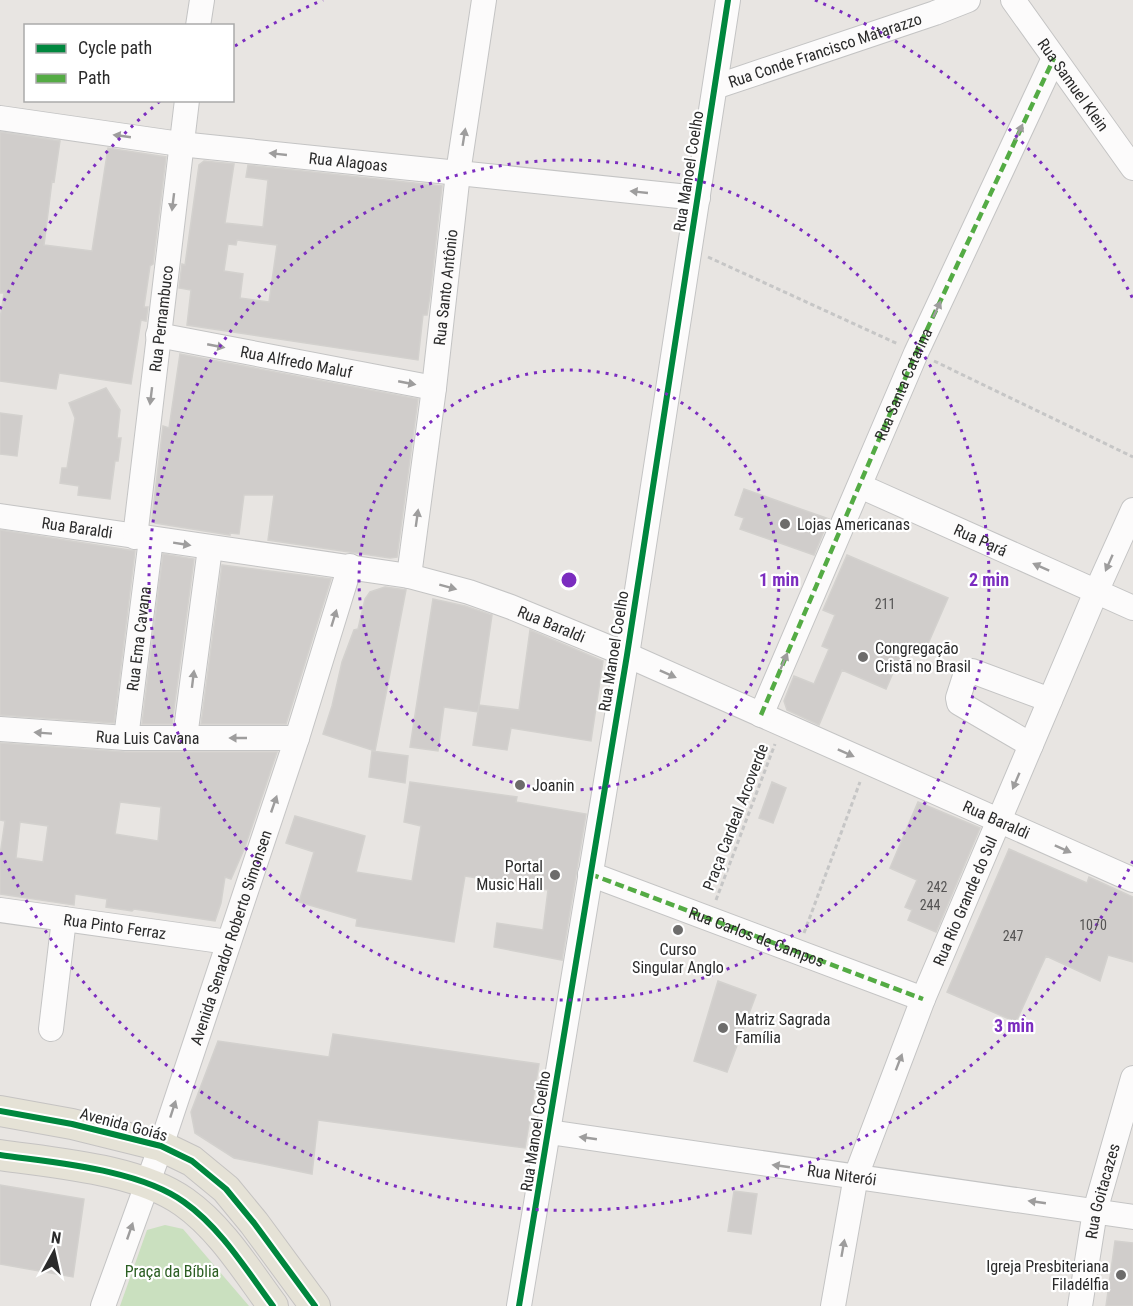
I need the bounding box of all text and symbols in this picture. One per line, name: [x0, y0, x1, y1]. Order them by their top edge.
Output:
street label: Rua Conde Francisco Matarazzo: [726, 9, 924, 92]
legend: [24, 24, 234, 102]
street label: Rua Samuel Klein: [1033, 35, 1113, 135]
text: Cycle path: [78, 37, 152, 58]
text: Path: [78, 67, 111, 88]
street label: Rua Manoel Coelho: [670, 109, 707, 233]
one-way arrow: [1014, 123, 1024, 141]
one-way arrow: [459, 127, 468, 146]
one-way arrow: [113, 131, 132, 140]
street label: Rua Alagoas: [308, 148, 388, 176]
one-way arrow: [269, 150, 288, 159]
one-way arrow: [630, 187, 649, 197]
one-way arrow: [169, 193, 178, 212]
street label: Rua Santo Antônio: [430, 228, 462, 346]
street label: Rua Pernambuco: [146, 264, 177, 373]
one-way arrow: [932, 300, 941, 317]
street label: Rua Santa Catarina: [871, 325, 936, 443]
one-way arrow: [206, 342, 225, 351]
street label: Rua Alfredo Maluf: [239, 342, 354, 382]
one-way arrow: [398, 379, 417, 388]
one-way arrow: [146, 387, 156, 406]
one-way arrow: [412, 508, 422, 527]
street label: Rua Baraldi: [40, 513, 114, 542]
place label: Lojas Americanas: [797, 515, 910, 534]
marker: Lojas Americanas: [778, 517, 792, 531]
street label: Rua Pará: [951, 520, 1010, 560]
one-way arrow: [173, 539, 192, 548]
one-way arrow: [1104, 554, 1113, 571]
one-way arrow: [1033, 563, 1050, 572]
text: 1 min: [759, 569, 799, 590]
text: 2 min: [969, 569, 1009, 590]
centre of rings: [559, 570, 579, 590]
one-way arrow: [439, 582, 457, 592]
street label: Rua Ema Cavana: [123, 585, 155, 692]
street label: Rua Manoel Coelho: [595, 589, 632, 713]
house number: 211: [875, 596, 895, 612]
street label: Rua Baraldi: [515, 602, 588, 647]
one-way arrow: [330, 609, 339, 627]
place label: Congregação Cristã no Brasil: [875, 639, 971, 676]
marker: Congregação Cristã no Brasil: [856, 650, 870, 664]
one-way arrow: [779, 652, 789, 670]
one-way arrow: [660, 669, 678, 679]
one-way arrow: [188, 670, 198, 689]
street label: Rua Luis Cavana: [95, 727, 200, 748]
one-way arrow: [34, 728, 53, 738]
one-way arrow: [229, 733, 248, 743]
street label: Praça Cardeal Arcoverde: [699, 741, 772, 893]
one-way arrow: [838, 748, 856, 758]
one-way arrow: [1011, 772, 1020, 790]
place label: Joanin: [532, 776, 575, 795]
marker: Joanin: [513, 778, 527, 792]
one-way arrow: [270, 795, 280, 813]
street label: Rua Baraldi: [960, 797, 1033, 843]
street label: Avenida Senador Roberto Simonsen: [186, 828, 276, 1048]
street label: Rua Rio Grande do Sul: [929, 833, 1001, 969]
one-way arrow: [1054, 845, 1072, 854]
place label: Portal Music Hall: [476, 857, 543, 894]
marker: Portal Music Hall: [548, 868, 562, 882]
house number: 242: [927, 879, 947, 895]
house number: 244: [920, 897, 940, 913]
street label: Rua Carlos de Campos: [686, 903, 827, 971]
street label: Rua Pinto Ferraz: [62, 910, 167, 943]
house number: 1070: [1079, 917, 1107, 933]
marker: Curso Singular Anglo: [671, 923, 685, 937]
house number: 247: [1003, 928, 1023, 944]
place label: Curso Singular Anglo: [632, 940, 724, 977]
place label: Matriz Sagrada Família: [735, 1010, 830, 1047]
text: 3 min: [994, 1015, 1034, 1036]
marker: Matriz Sagrada Família: [716, 1021, 730, 1035]
one-way arrow: [894, 1053, 904, 1071]
street label: Rua Manoel Coelho: [517, 1069, 554, 1193]
one-way arrow: [169, 1099, 178, 1117]
street label: Avenida Goiás: [78, 1104, 170, 1145]
one-way arrow: [579, 1133, 598, 1142]
street label: Rua Goitacazes: [1082, 1141, 1124, 1240]
one-way arrow: [772, 1161, 791, 1170]
street label: Rua Niterói: [806, 1161, 878, 1190]
one-way arrow: [1027, 1198, 1046, 1207]
north arrow: [24, 1222, 84, 1282]
one-way arrow: [125, 1222, 135, 1240]
text: N: [50, 1228, 62, 1248]
one-way arrow: [839, 1239, 848, 1258]
place label: Igreja Presbiteriana Filadélfia: [986, 1257, 1109, 1294]
park label: Praça da Bíblia: [125, 1262, 219, 1281]
marker: Igreja Presbiteriana Filadélfia: [1114, 1268, 1128, 1282]

